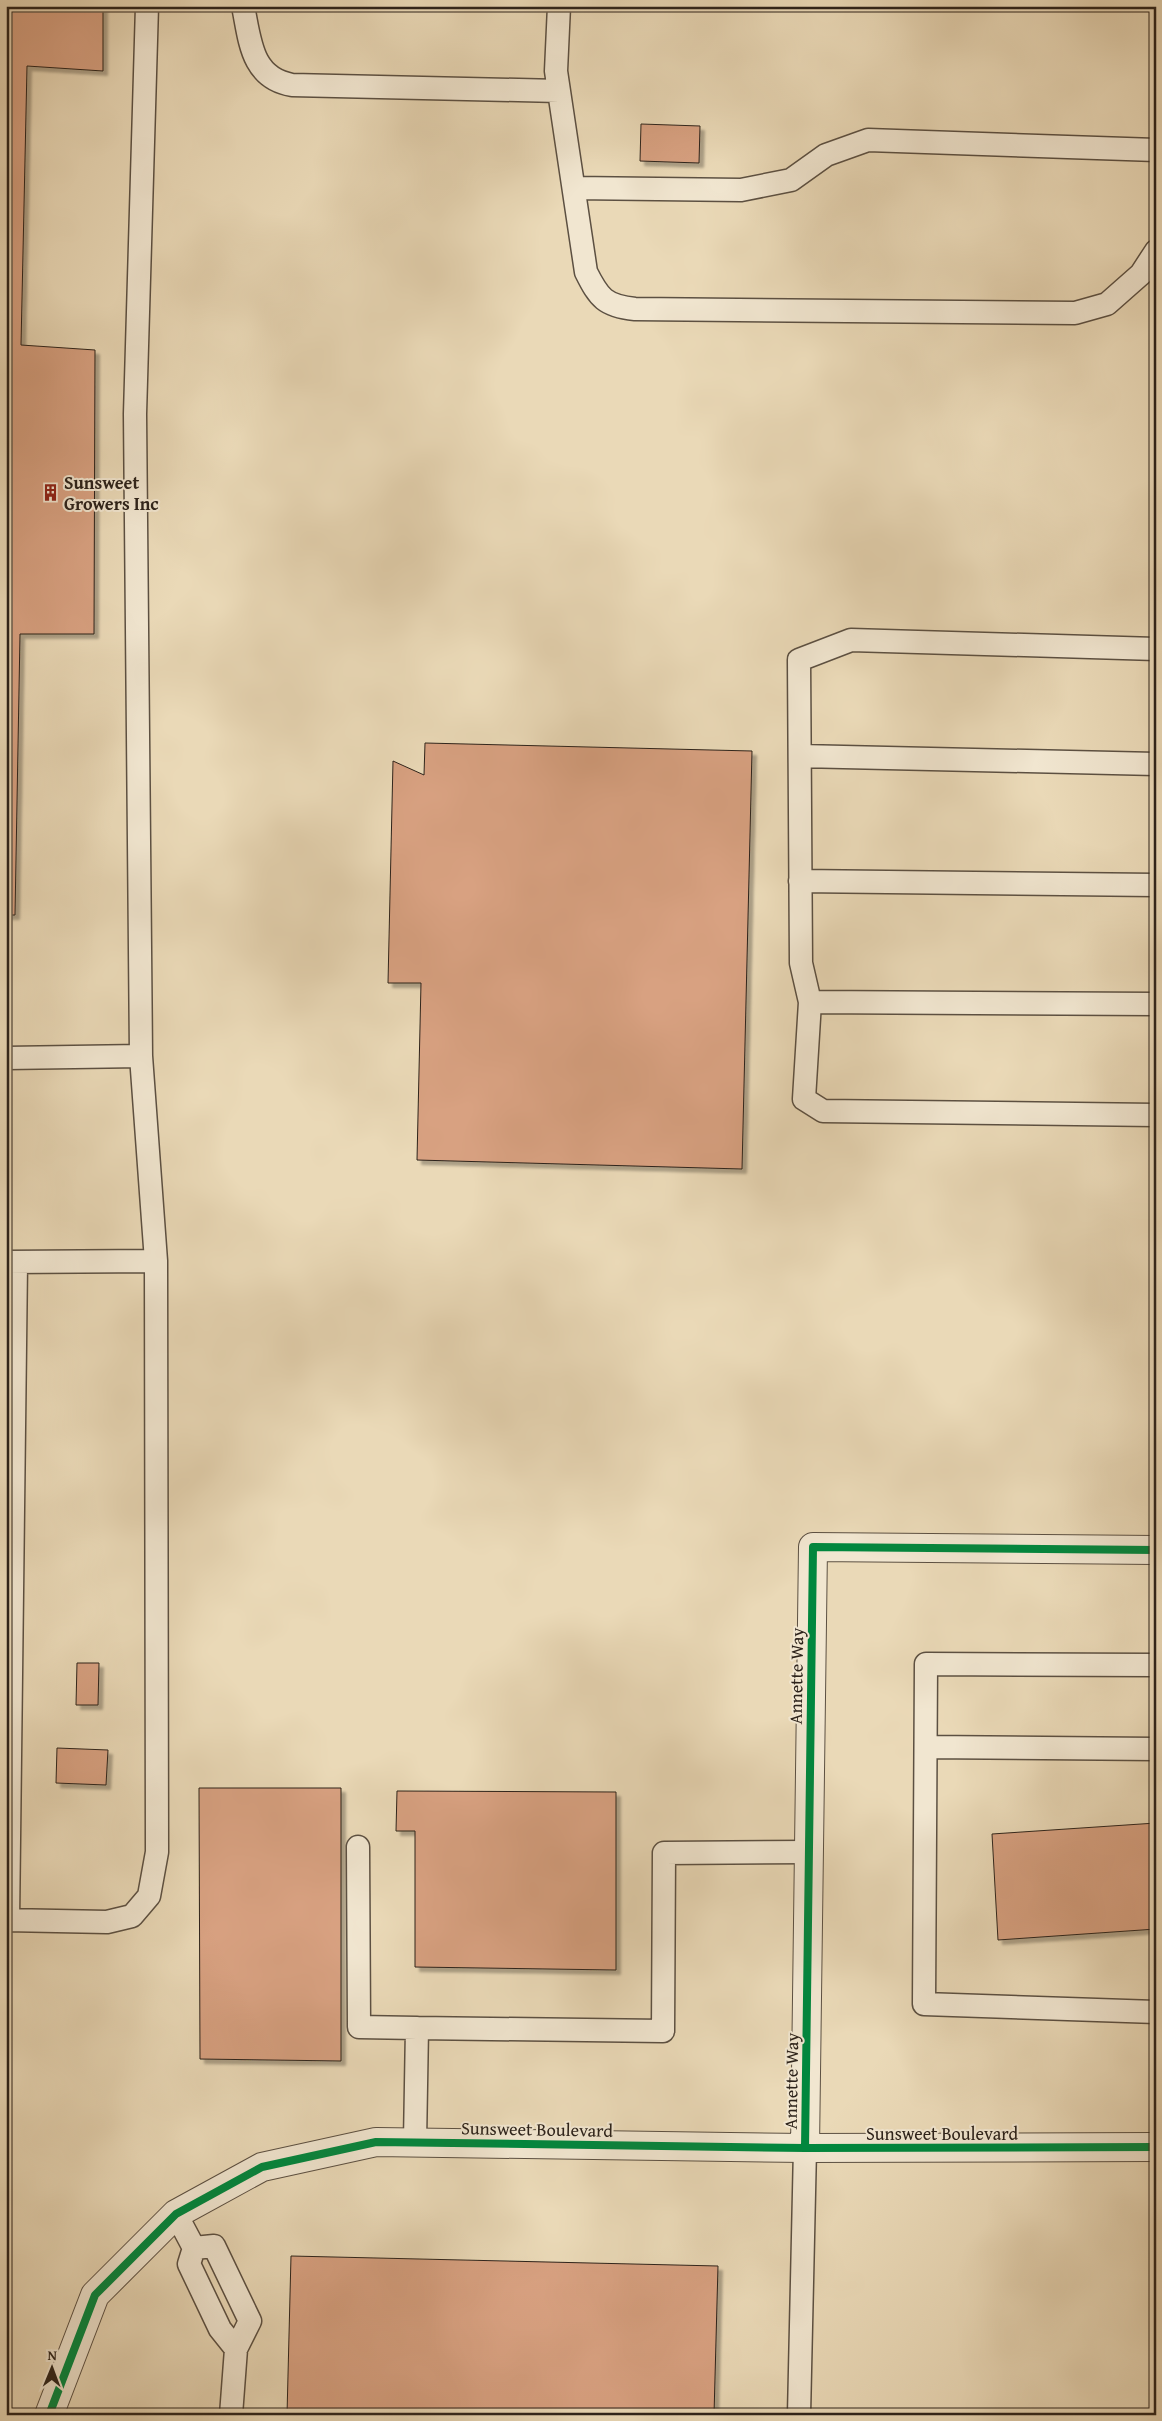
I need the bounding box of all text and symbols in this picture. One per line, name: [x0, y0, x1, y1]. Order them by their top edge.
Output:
place label: Sunsweet Growers Inc: [64, 469, 159, 517]
building icon: Sunsweet Growers Inc: [40, 482, 60, 502]
street label: Annette Way: [782, 1627, 810, 1725]
street label: Annette Way: [777, 2032, 805, 2130]
street label: Sunsweet Boulevard: [461, 2114, 614, 2144]
street label: Sunsweet Boulevard: [866, 2120, 1018, 2147]
north arrow: [28, 2344, 78, 2394]
text: N: [47, 2345, 58, 2365]

